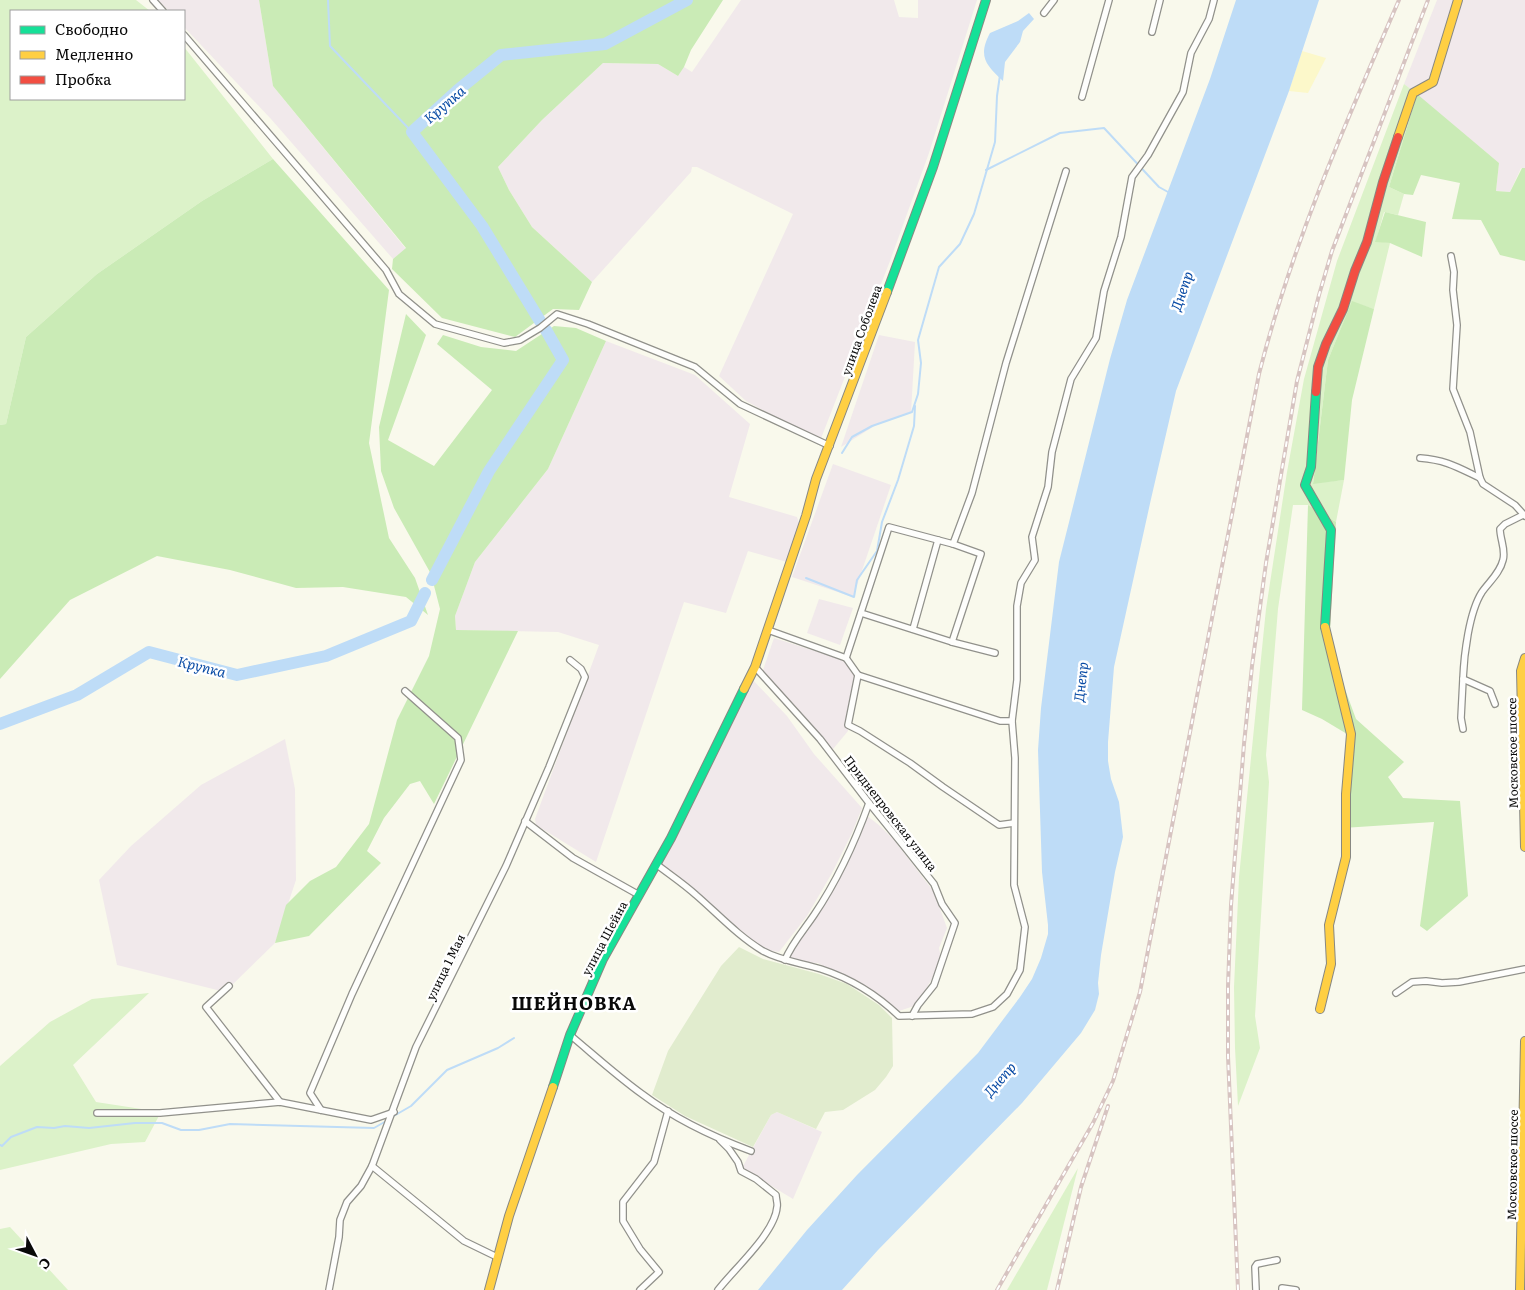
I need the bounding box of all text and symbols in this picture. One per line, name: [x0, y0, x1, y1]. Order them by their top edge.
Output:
legend: [10, 10, 185, 100]
text: Свободно: [55, 17, 128, 40]
text: Медленно: [55, 42, 133, 65]
text: Пробка: [55, 67, 112, 90]
water label: Крупка: [419, 80, 469, 128]
water label: Днепр: [1165, 269, 1197, 313]
street label: улица Соболева: [836, 282, 886, 378]
water label: Крупка: [176, 650, 228, 682]
water label: Днепр: [1068, 661, 1092, 703]
street label: Московское шоссе: [1502, 697, 1522, 809]
street label: Приднепровская улица: [840, 751, 942, 875]
street label: улица Шейна: [577, 897, 631, 979]
street label: улица 1 Мая: [421, 931, 469, 1003]
district label: ШЕЙНОВКА: [511, 989, 637, 1016]
water label: Днепр: [978, 1057, 1020, 1101]
street label: Московское шоссе: [1502, 1109, 1522, 1221]
north arrow: [10, 1230, 60, 1280]
text: С: [35, 1254, 56, 1275]

